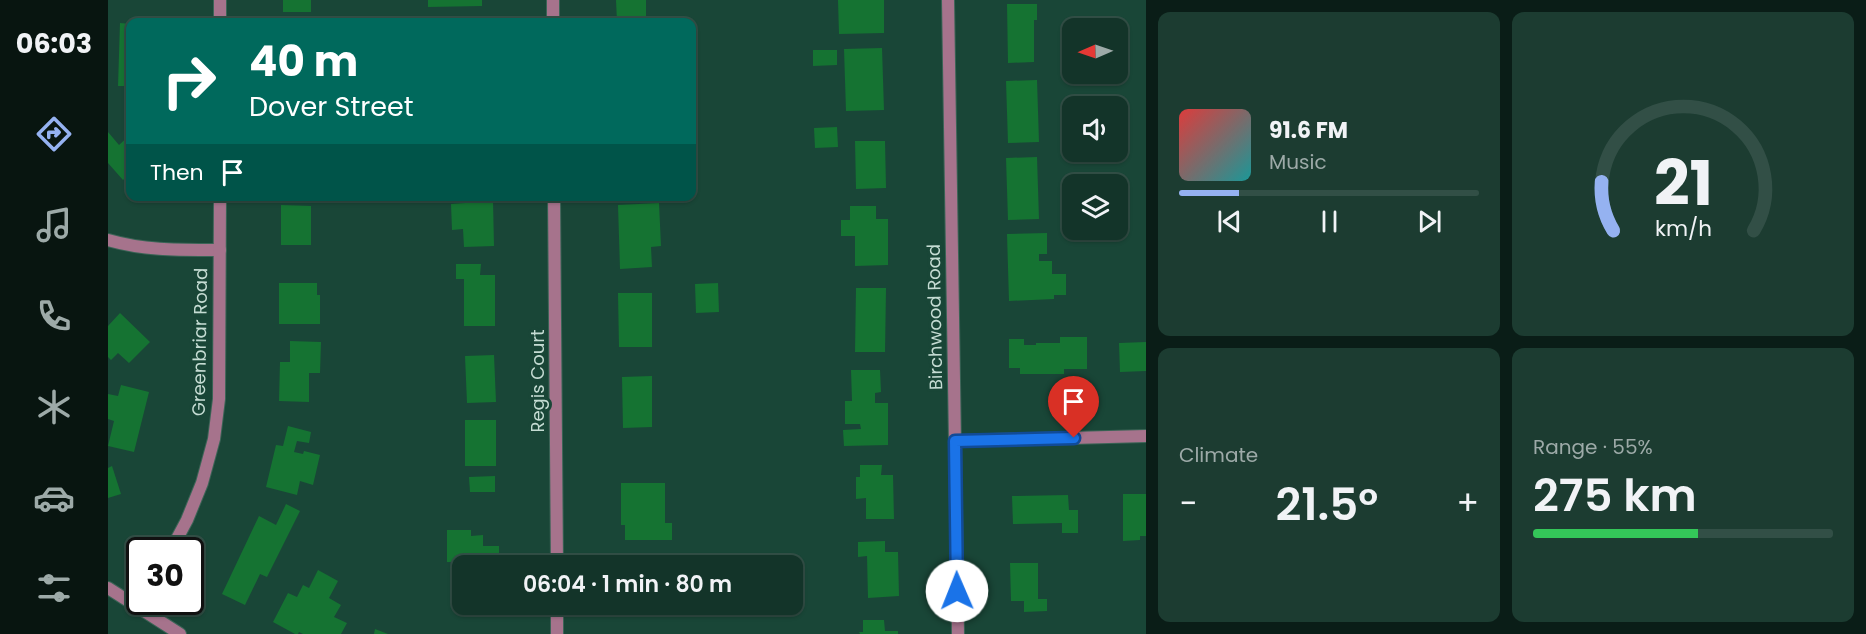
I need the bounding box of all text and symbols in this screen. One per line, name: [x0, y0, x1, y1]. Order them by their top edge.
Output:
north arrow: [1062, 18, 1128, 84]
map controls: [1062, 18, 1128, 240]
text: 06:03: [16, 25, 92, 62]
text: 40 m: [249, 32, 358, 91]
icon: right: [150, 42, 228, 120]
text: Dover Street: [249, 88, 414, 125]
button: sound: [1062, 96, 1128, 162]
icon: directions: [33, 113, 75, 155]
text: 91.6 FM: [1269, 115, 1348, 146]
text: 21: [1653, 139, 1713, 227]
text: Music: [1269, 148, 1327, 176]
icon: arrive: [216, 156, 249, 189]
text: Then: [150, 157, 204, 188]
button: layers: [1062, 174, 1128, 240]
icon: music: [33, 204, 75, 246]
icon: previous: [1213, 205, 1246, 238]
icon: pause: [1313, 205, 1346, 238]
icon: next: [1413, 205, 1446, 238]
text: km/h: [1654, 213, 1712, 244]
street label: Birchwood Road: [921, 244, 948, 390]
street label: Greenbriar Road: [186, 268, 213, 416]
icon: phone: [33, 295, 75, 337]
street label: Regis Court: [525, 329, 550, 433]
pin: [1048, 376, 1099, 438]
icon: arrive: [1057, 385, 1090, 418]
icon: climate: [33, 386, 75, 428]
text: Range · 55%: [1533, 433, 1653, 461]
text: Climate: [1179, 441, 1258, 469]
text: 275 km: [1533, 464, 1697, 527]
text: 21.5°: [1275, 473, 1378, 536]
icon: car: [33, 477, 75, 519]
text: −: [1179, 480, 1197, 527]
text: +: [1456, 480, 1479, 527]
speed limit sign: 30: [126, 537, 204, 615]
position arrow: [925, 559, 989, 623]
icon: filters: [33, 567, 75, 609]
text: 06:04 · 1 min · 80 m: [523, 569, 732, 600]

